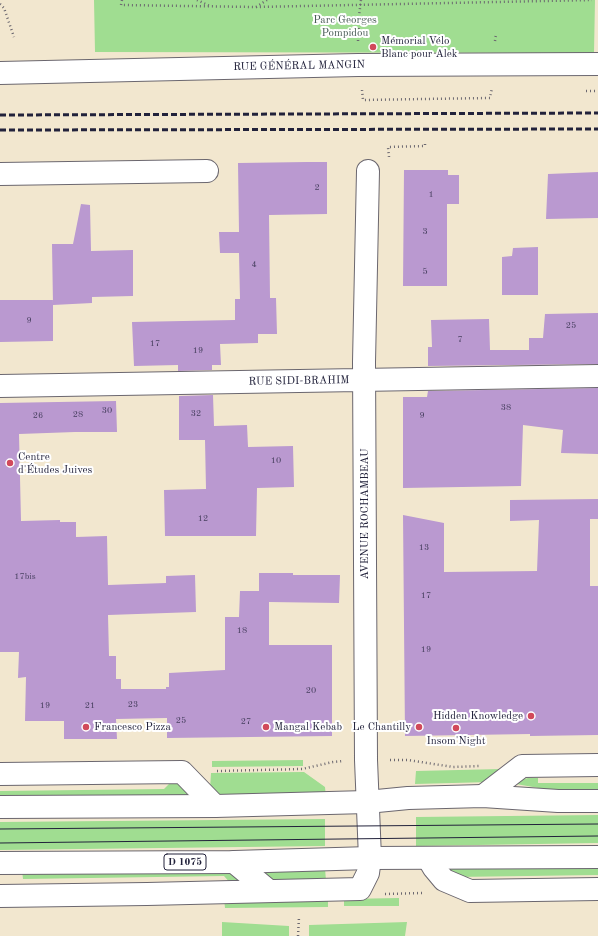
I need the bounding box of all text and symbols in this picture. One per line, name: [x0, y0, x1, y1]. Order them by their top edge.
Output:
park label: Parc Georges Pompidou: [313, 13, 377, 39]
place label: Mémorial Vélo Blanc pour Alek: [381, 34, 458, 60]
marker: Mémorial Vélo Blanc pour Alek: [368, 42, 378, 52]
street label: RUE GÉNÉRAL MANGIN: [233, 58, 365, 74]
house number: 2: [314, 183, 320, 193]
house number: 1: [428, 190, 434, 200]
house number: 3: [422, 227, 428, 237]
house number: 4: [251, 260, 257, 270]
house number: 5: [422, 267, 428, 277]
house number: 9: [26, 316, 32, 326]
house number: 25: [566, 321, 576, 331]
house number: 7: [457, 335, 463, 345]
house number: 17: [150, 339, 160, 349]
house number: 19: [193, 346, 203, 356]
street label: RUE SIDI-BRAHIM: [248, 374, 350, 388]
house number: 38: [501, 403, 511, 413]
house number: 30: [102, 406, 112, 416]
house number: 32: [191, 409, 201, 419]
house number: 28: [73, 410, 83, 420]
house number: 26: [33, 411, 43, 421]
house number: 9: [419, 411, 425, 421]
street label: AVENUE ROCHAMBEAU: [358, 449, 372, 579]
place label: Centre d'Études Juives: [18, 450, 92, 476]
house number: 10: [271, 456, 281, 466]
marker: Centre d'Études Juives: [5, 458, 15, 468]
house number: 12: [198, 514, 208, 524]
house number: 13: [419, 543, 429, 553]
house number: 17bis: [14, 572, 36, 582]
house number: 17: [421, 591, 431, 601]
house number: 18: [237, 626, 247, 636]
house number: 19: [421, 645, 431, 655]
house number: 20: [306, 686, 316, 696]
house number: 23: [128, 700, 138, 710]
house number: 19: [40, 701, 50, 711]
house number: 21: [85, 701, 95, 711]
place label: Hidden Knowledge: [433, 709, 523, 723]
marker: Hidden Knowledge: [526, 711, 536, 721]
house number: 25: [176, 716, 186, 726]
house number: 27: [241, 717, 251, 727]
place label: Francesco Pizza: [94, 720, 171, 734]
place label: Mangal Kebab: [274, 720, 342, 734]
place label: Le Chantilly: [352, 720, 411, 734]
marker: Francesco Pizza: [81, 722, 91, 732]
marker: Mangal Kebab: [261, 722, 271, 732]
marker: Le Chantilly: [414, 722, 424, 732]
marker: Insom'Night: [451, 723, 461, 733]
place label: Insom'Night: [426, 734, 486, 748]
road number: D 1075: [164, 854, 206, 870]

